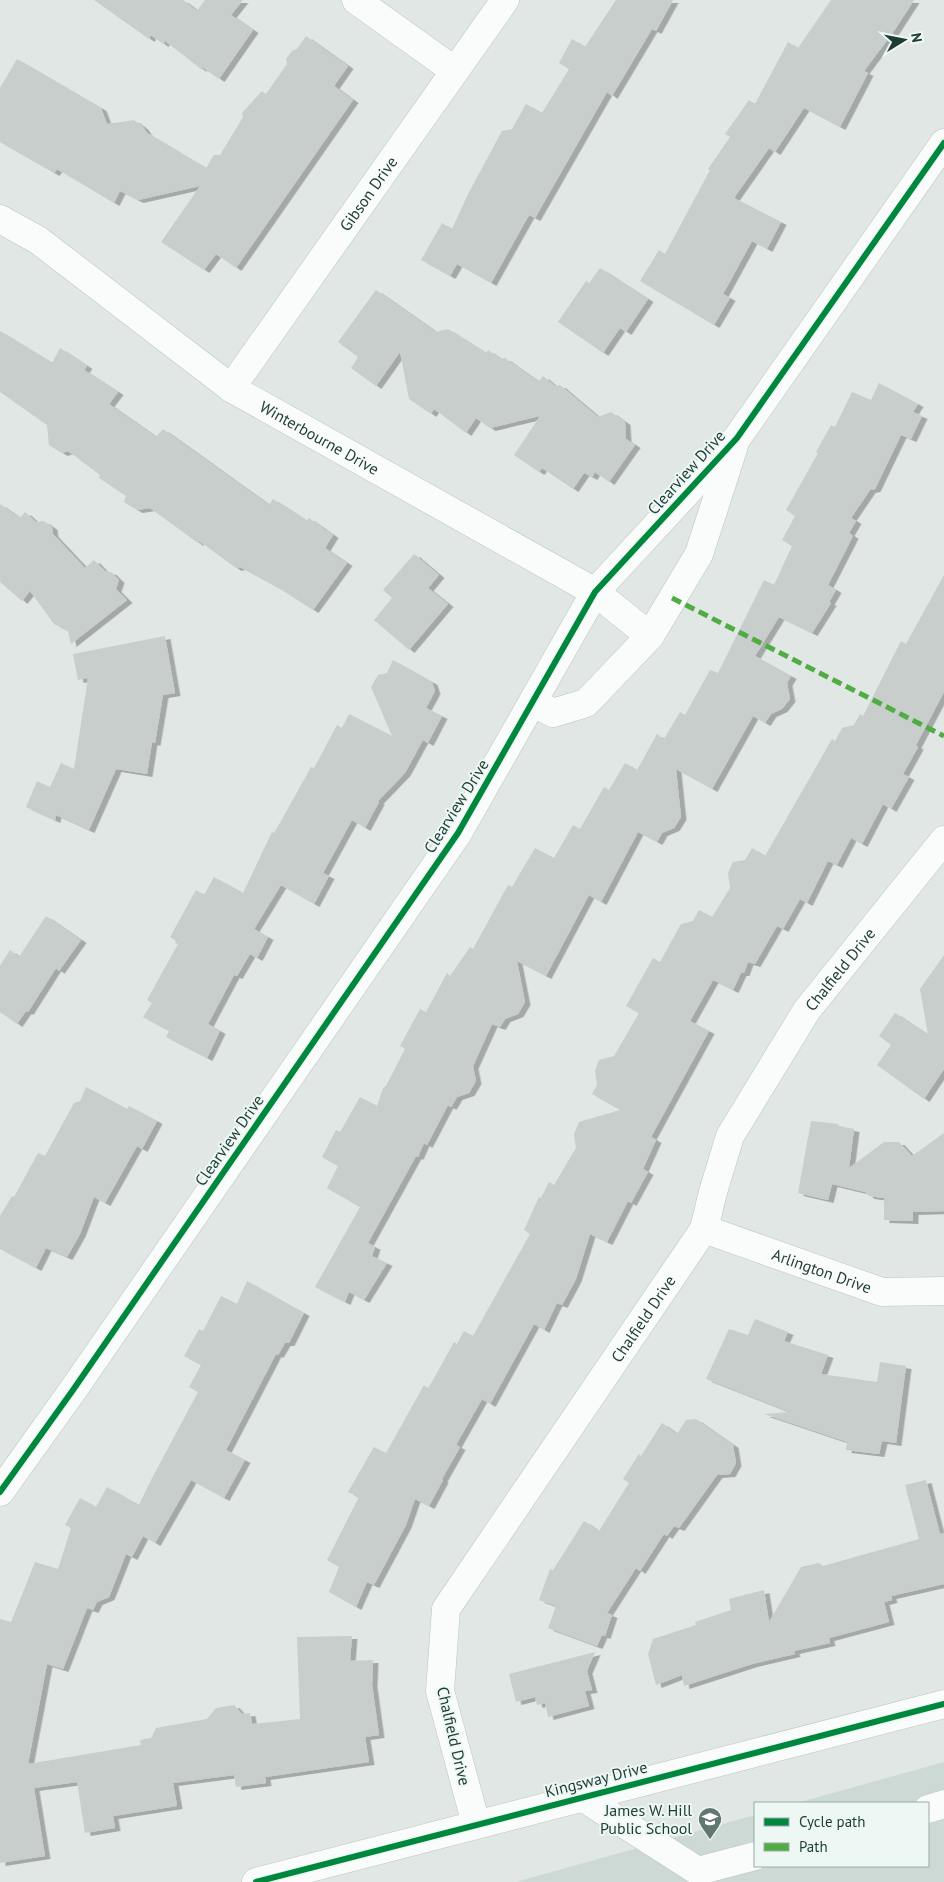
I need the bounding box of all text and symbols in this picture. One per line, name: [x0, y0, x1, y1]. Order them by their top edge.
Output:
north arrow: [879, 15, 929, 65]
text: N: [907, 32, 926, 44]
street label: Gibson Drive: [335, 152, 402, 235]
street label: Winterbourne Drive: [256, 396, 383, 479]
street label: Clearview Drive: [643, 426, 729, 518]
street label: Clearview Drive: [419, 755, 493, 857]
street label: Chalfield Drive: [800, 924, 879, 1015]
street label: Clearview Drive: [190, 1091, 268, 1189]
street label: Arlington Drive: [770, 1244, 874, 1297]
street label: Chalfield Drive: [607, 1271, 680, 1366]
street label: Chalfield Drive: [433, 1685, 475, 1787]
street label: Kingsway Drive: [543, 1757, 649, 1801]
place label: James W. Hill Public School: [600, 1800, 692, 1838]
legend: [754, 1802, 929, 1867]
school or university icon: James W. Hill Public School: [697, 1806, 723, 1840]
text: Cycle path: [799, 1812, 865, 1831]
text: Path: [799, 1837, 828, 1856]

